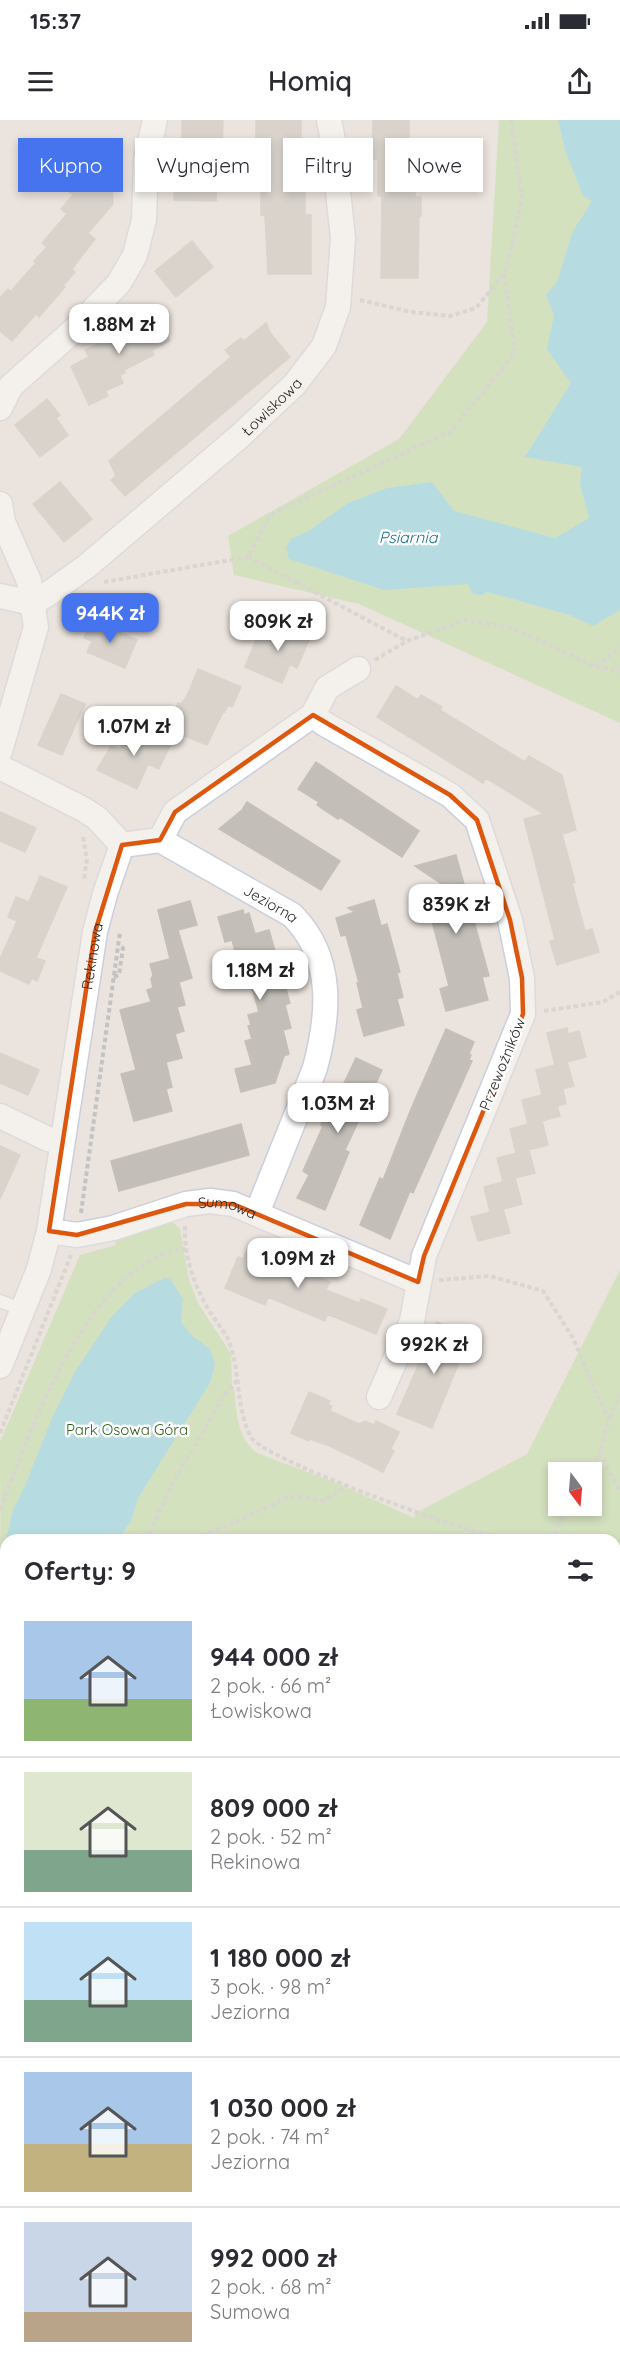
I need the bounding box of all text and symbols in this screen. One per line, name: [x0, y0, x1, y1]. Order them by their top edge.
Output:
text: 15:37: [30, 7, 81, 35]
text: Homiq: [268, 64, 352, 98]
icon: menu: [24, 65, 57, 98]
icon: share: [563, 65, 596, 98]
chip: Kupno: [18, 138, 123, 192]
chip: Wynajem: [135, 138, 271, 192]
chip: Filtry: [283, 138, 373, 192]
chip: Nowe: [385, 138, 483, 192]
pin: 1.88M zł: [57, 304, 181, 355]
text: 1.88M zł: [83, 311, 155, 336]
street label: Łowiskowa: [237, 374, 306, 440]
water label: Psiarnia: [379, 527, 439, 547]
pin: 944K zł: [55, 593, 165, 644]
text: 944K zł: [76, 600, 144, 625]
pin: 809K zł: [223, 601, 333, 652]
text: 809K zł: [244, 608, 312, 633]
pin: 1.07M zł: [72, 706, 196, 757]
text: 1.07M zł: [98, 713, 170, 738]
street label: Jeziorna: [240, 880, 303, 926]
pin: 839K zł: [401, 884, 511, 935]
text: 839K zł: [423, 891, 489, 916]
street label: Rekinowa: [77, 920, 107, 991]
pin: 1.18M zł: [198, 950, 322, 1001]
text: 1.18M zł: [226, 957, 294, 982]
street label: Przewoźników: [475, 1015, 529, 1113]
pin: 1.03M zł: [276, 1083, 400, 1134]
text: 1.03M zł: [302, 1090, 374, 1115]
street label: Sumowa: [197, 1191, 260, 1222]
pin: 1.09M zł: [236, 1238, 360, 1289]
text: 1.09M zł: [261, 1245, 335, 1270]
pin: 992K zł: [379, 1324, 489, 1375]
text: 992K zł: [400, 1331, 468, 1356]
park label: Park Osowa Góra: [66, 1420, 188, 1439]
north arrow: [548, 1462, 602, 1516]
map controls: [548, 1462, 602, 1516]
text: Oferty: 9: [24, 1554, 136, 1587]
icon: filters: [564, 1554, 597, 1587]
text: 944 000 zł: [210, 1640, 337, 1673]
icon: home: [72, 1645, 144, 1717]
text: 2 pok. · 66 m²: [210, 1673, 331, 1698]
text: Łowiskowa: [210, 1698, 312, 1723]
text: 809 000 zł: [210, 1791, 337, 1824]
icon: home: [72, 1796, 144, 1868]
text: 2 pok. · 52 m²: [210, 1824, 332, 1849]
text: Rekinowa: [210, 1849, 300, 1874]
text: 1 180 000 zł: [210, 1941, 350, 1974]
icon: home: [72, 1946, 144, 2018]
text: 3 pok. · 98 m²: [210, 1974, 331, 1999]
text: Jeziorna: [210, 1999, 290, 2024]
text: 1 030 000 zł: [210, 2091, 355, 2124]
icon: home: [72, 2096, 144, 2168]
text: 2 pok. · 74 m²: [210, 2124, 330, 2149]
text: Jeziorna: [210, 2149, 290, 2174]
text: 992 000 zł: [210, 2241, 336, 2274]
icon: home: [72, 2246, 144, 2318]
text: 2 pok. · 68 m²: [210, 2274, 331, 2299]
text: Sumowa: [210, 2299, 290, 2324]

